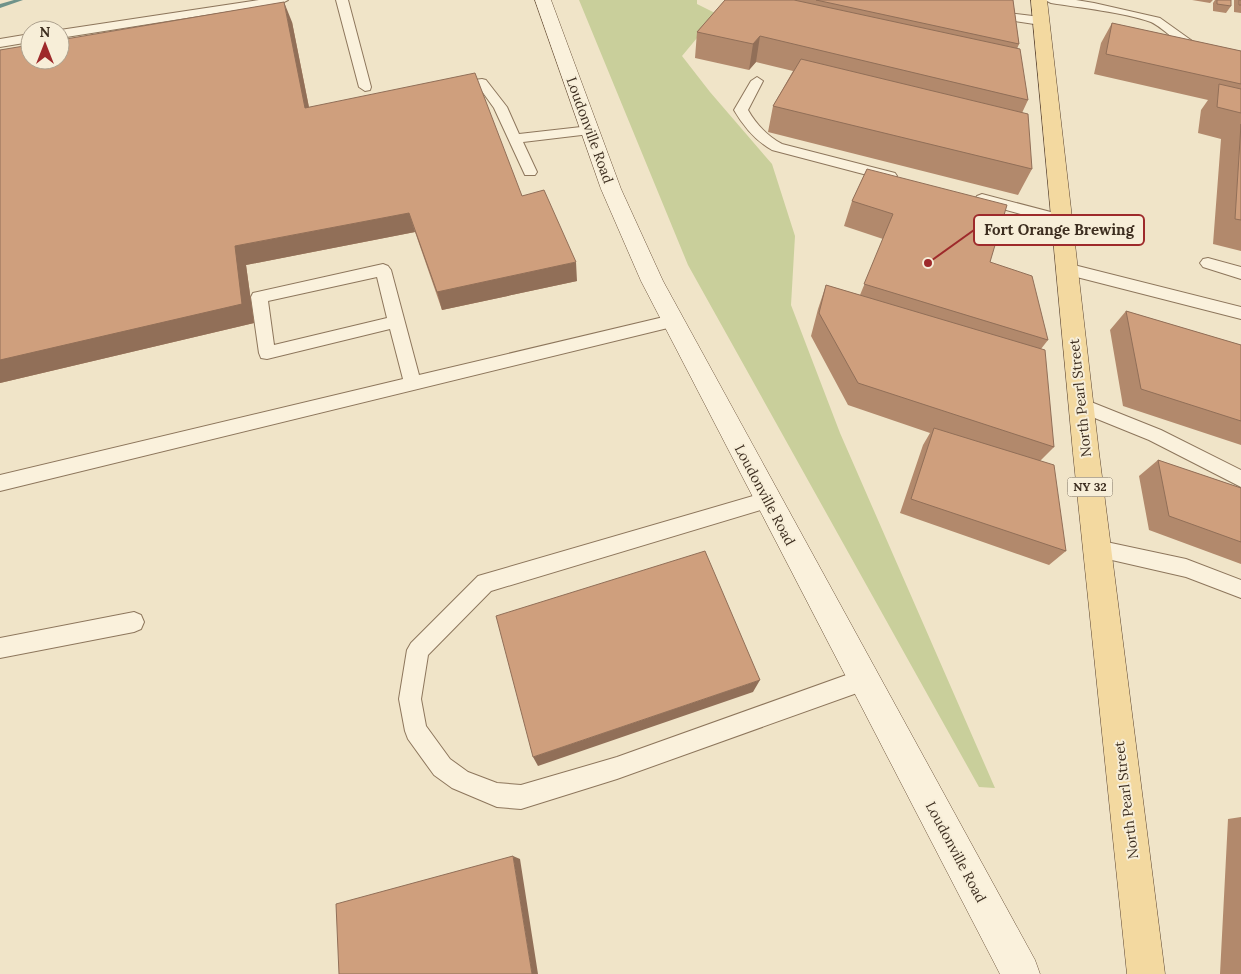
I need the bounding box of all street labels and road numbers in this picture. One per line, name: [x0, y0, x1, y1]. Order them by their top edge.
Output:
street label: Loudonville Road: [562, 74, 618, 186]
street label: North Pearl Street: [1065, 337, 1095, 458]
street label: Loudonville Road: [731, 441, 799, 549]
road number: NY 32: [1068, 478, 1112, 497]
street label: North Pearl Street: [1110, 739, 1142, 860]
street label: Loudonville Road: [922, 798, 990, 906]

